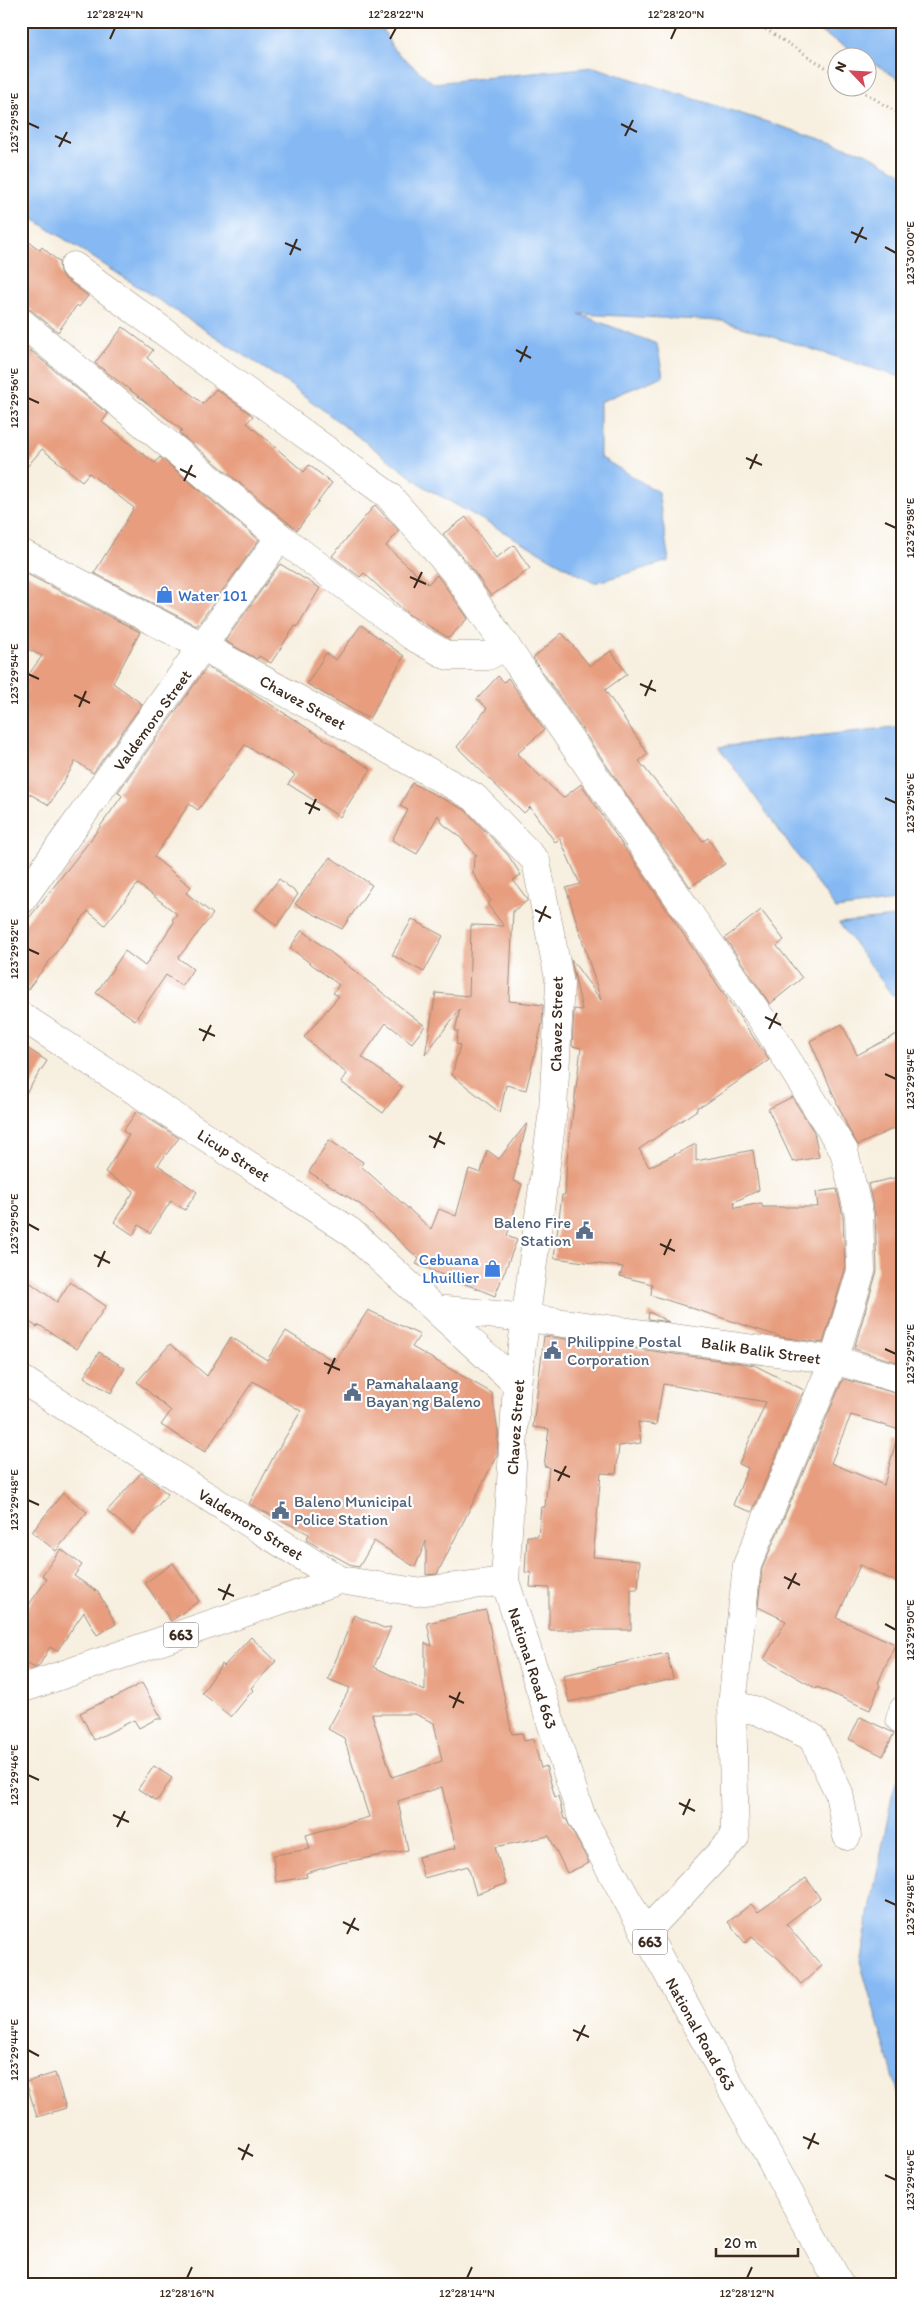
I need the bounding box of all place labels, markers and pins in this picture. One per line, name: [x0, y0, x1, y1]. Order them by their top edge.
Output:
shop icon: Water 101: [154, 585, 174, 605]
place label: Water 101: [178, 586, 248, 605]
place label: Baleno Fire Station: [494, 1213, 571, 1250]
public building icon: Baleno Fire Station: [575, 1221, 595, 1241]
place label: Cebuana Lhuillier: [419, 1250, 480, 1287]
shop icon: Cebuana Lhuillier: [483, 1258, 503, 1278]
place label: Philippine Postal Corporation: [567, 1332, 682, 1369]
public building icon: Philippine Postal Corporation: [543, 1340, 563, 1360]
place label: Pamahalaang Bayan ng Baleno: [366, 1374, 481, 1411]
public building icon: Pamahalaang Bayan ng Baleno: [342, 1382, 362, 1402]
place label: Baleno Municipal Police Station: [294, 1492, 412, 1529]
public building icon: Baleno Municipal Police Station: [270, 1500, 290, 1520]

